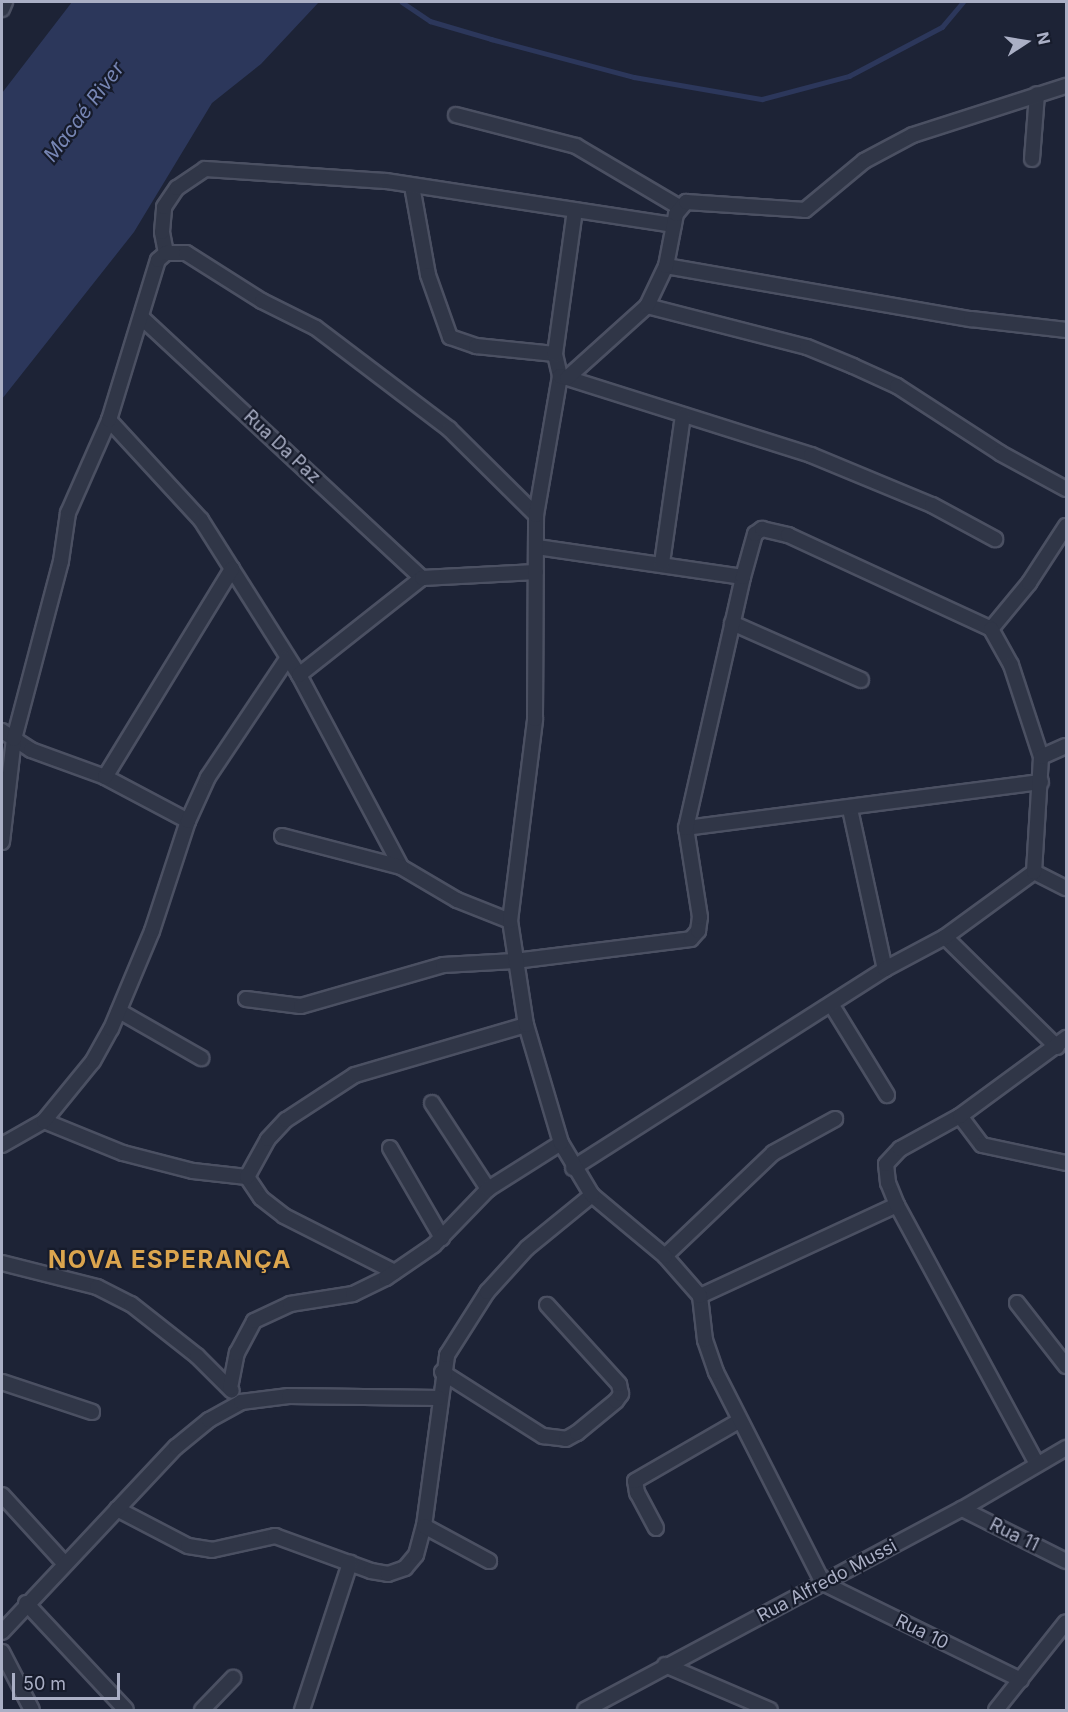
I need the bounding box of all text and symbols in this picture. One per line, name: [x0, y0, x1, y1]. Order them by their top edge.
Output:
north arrow: [996, 12, 1056, 72]
text: N: [1033, 30, 1055, 46]
water label: Macaé River: [39, 57, 129, 167]
street label: Rua Da Paz: [239, 406, 325, 488]
district label: NOVA ESPERANÇA: [48, 1246, 292, 1274]
street label: Rua 11: [986, 1514, 1042, 1556]
street label: Rua Alfredo Mussi: [754, 1535, 900, 1627]
street label: Rua 10: [892, 1610, 952, 1654]
scale bar: [15, 1661, 123, 1699]
text: 50 m: [23, 1673, 66, 1694]

